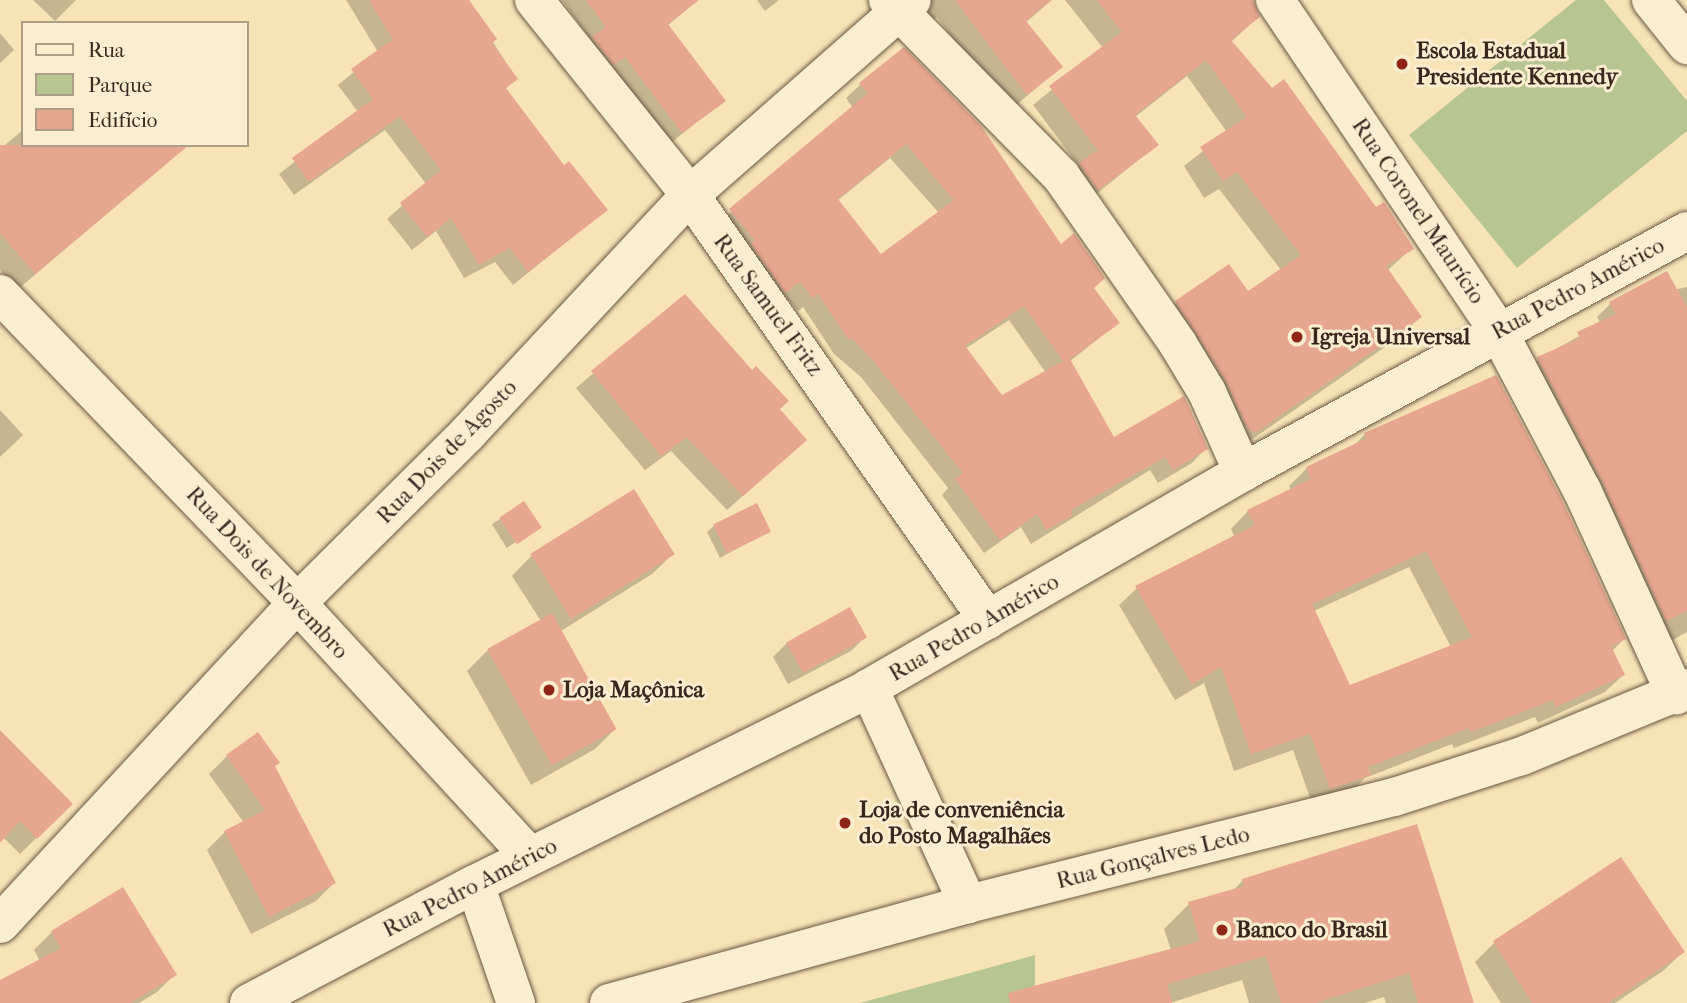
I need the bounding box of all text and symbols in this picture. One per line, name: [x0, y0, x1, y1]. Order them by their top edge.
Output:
legend: [21, 21, 248, 147]
place label: Escola Estadual Presidente Kennedy: [1416, 37, 1618, 91]
text: Rua: [88, 38, 125, 62]
marker: Escola Estadual Presidente Kennedy: [1394, 56, 1410, 72]
text: Parque: [88, 73, 152, 97]
text: Edifício: [88, 108, 157, 132]
street label: Rua Coronel Maurício: [1346, 113, 1490, 309]
street label: Rua Samuel Fritz: [707, 229, 829, 381]
street label: Rua Pedro Américo: [1487, 232, 1669, 346]
place label: Igreja Universal: [1311, 323, 1470, 351]
marker: Igreja Universal: [1289, 329, 1305, 345]
street label: Rua Dois de Agosto: [371, 374, 523, 530]
street label: Rua Dois de Novembro: [180, 481, 354, 665]
street label: Rua Pedro Américo: [884, 568, 1064, 688]
place label: Loja Maçônica: [563, 676, 704, 704]
marker: Loja Maçônica: [541, 682, 557, 698]
place label: Loja de conveniência do Posto Magalhães: [859, 796, 1064, 850]
marker: Loja de conveniência do Posto Magalhães: [837, 815, 853, 831]
street label: Rua Gonçalves Ledo: [1054, 821, 1252, 895]
street label: Rua Pedro Américo: [378, 832, 562, 944]
place label: Banco do Brasil: [1236, 916, 1388, 944]
marker: Banco do Brasil: [1214, 922, 1230, 938]

